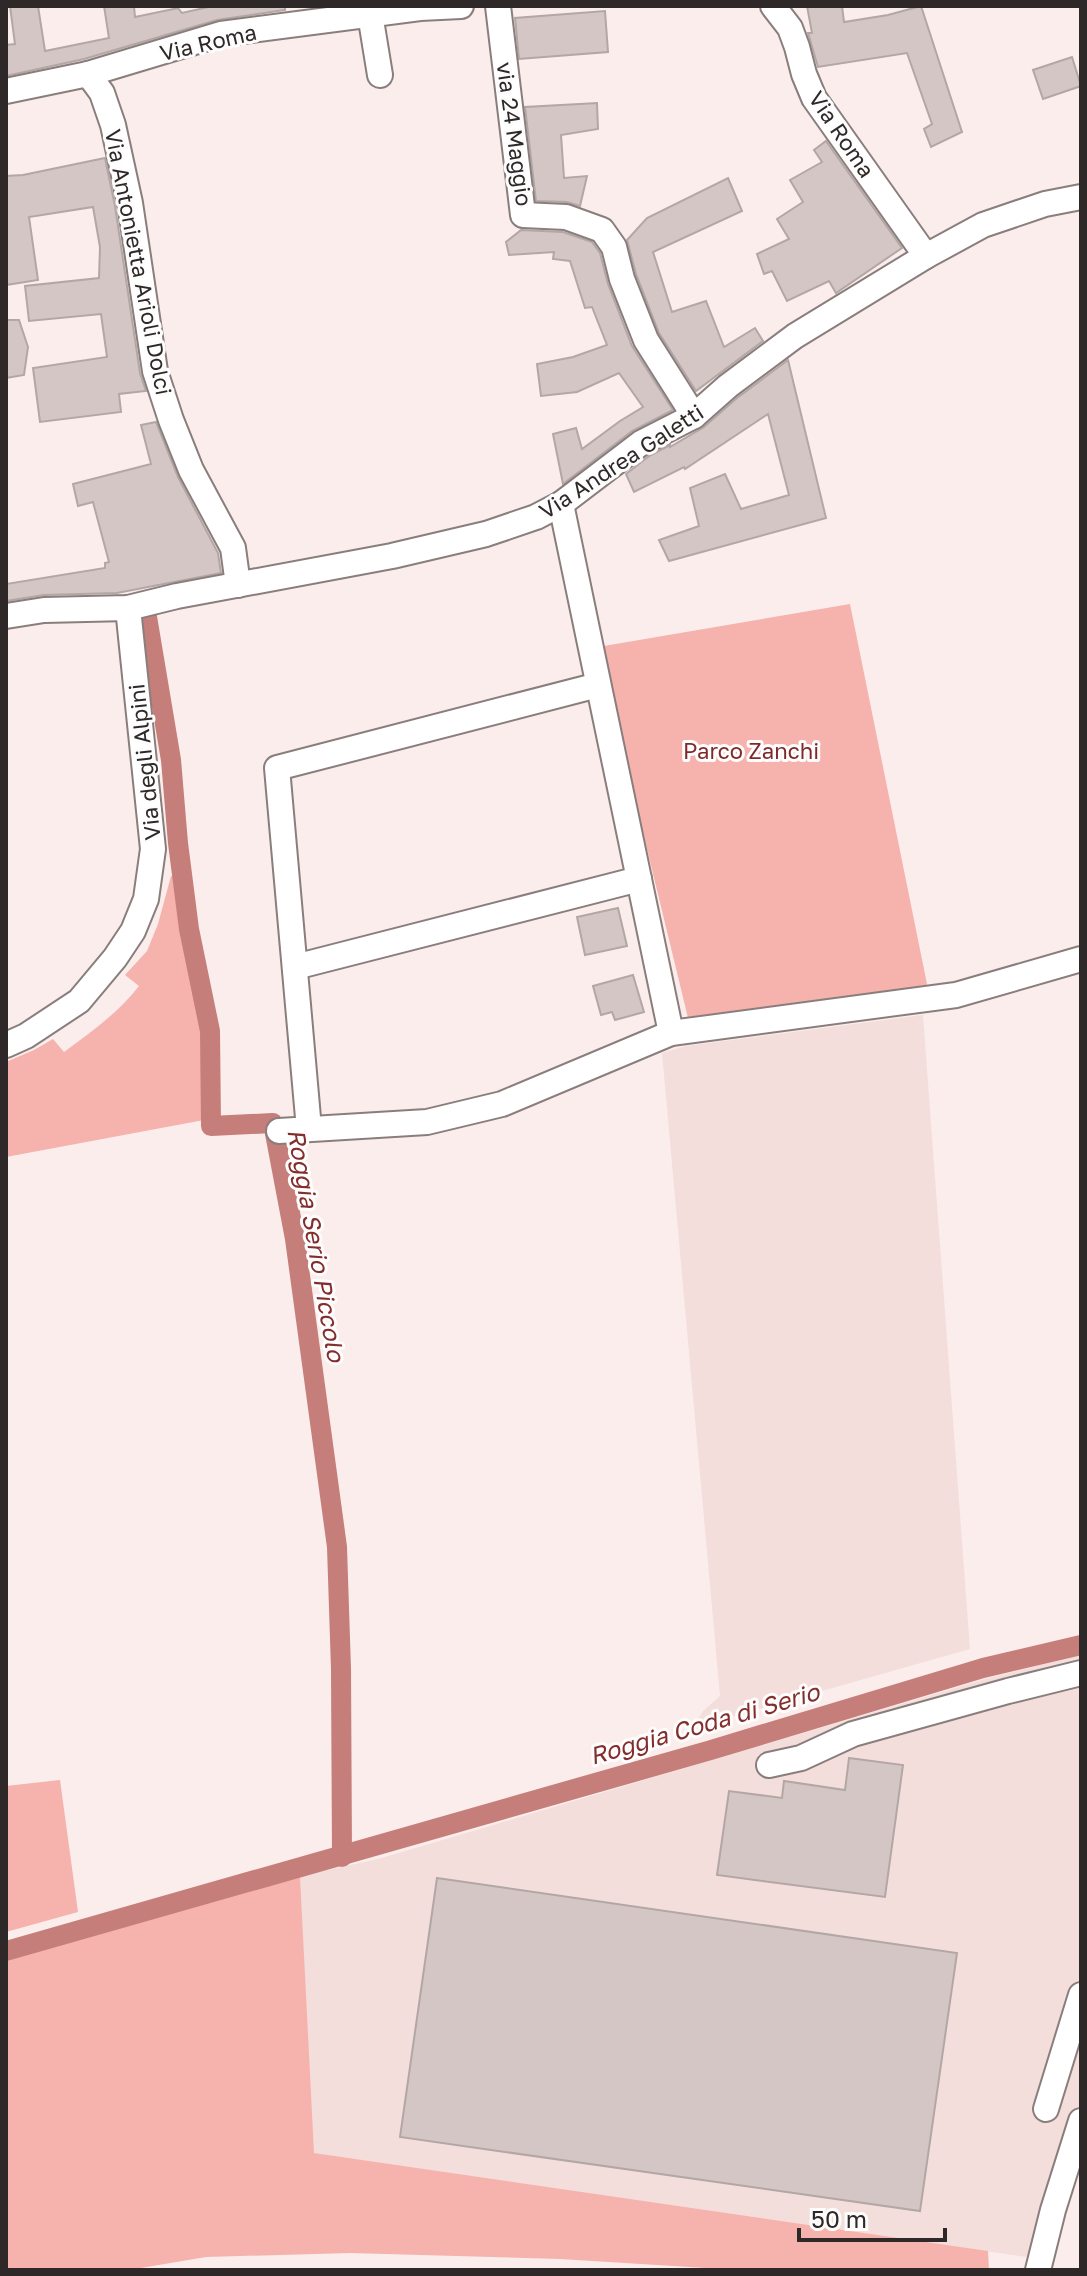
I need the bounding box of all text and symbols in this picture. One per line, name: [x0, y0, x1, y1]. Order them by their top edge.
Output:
street label: Via Roma: [157, 18, 259, 66]
street label: via 24 Maggio: [492, 60, 538, 208]
street label: Via Roma: [803, 86, 881, 182]
street label: Via Antonietta Arioli Dolci: [100, 127, 178, 397]
street label: Via Andrea Galetti: [534, 398, 708, 524]
street label: Via degli Alpini: [122, 683, 166, 841]
park label: Parco Zanchi: [683, 737, 819, 764]
water label: Roggia Serio Piccolo: [281, 1126, 352, 1365]
water label: Roggia Coda di Serio: [586, 1676, 824, 1771]
scale bar: [799, 2192, 945, 2242]
text: 50 m: [811, 2204, 867, 2233]

